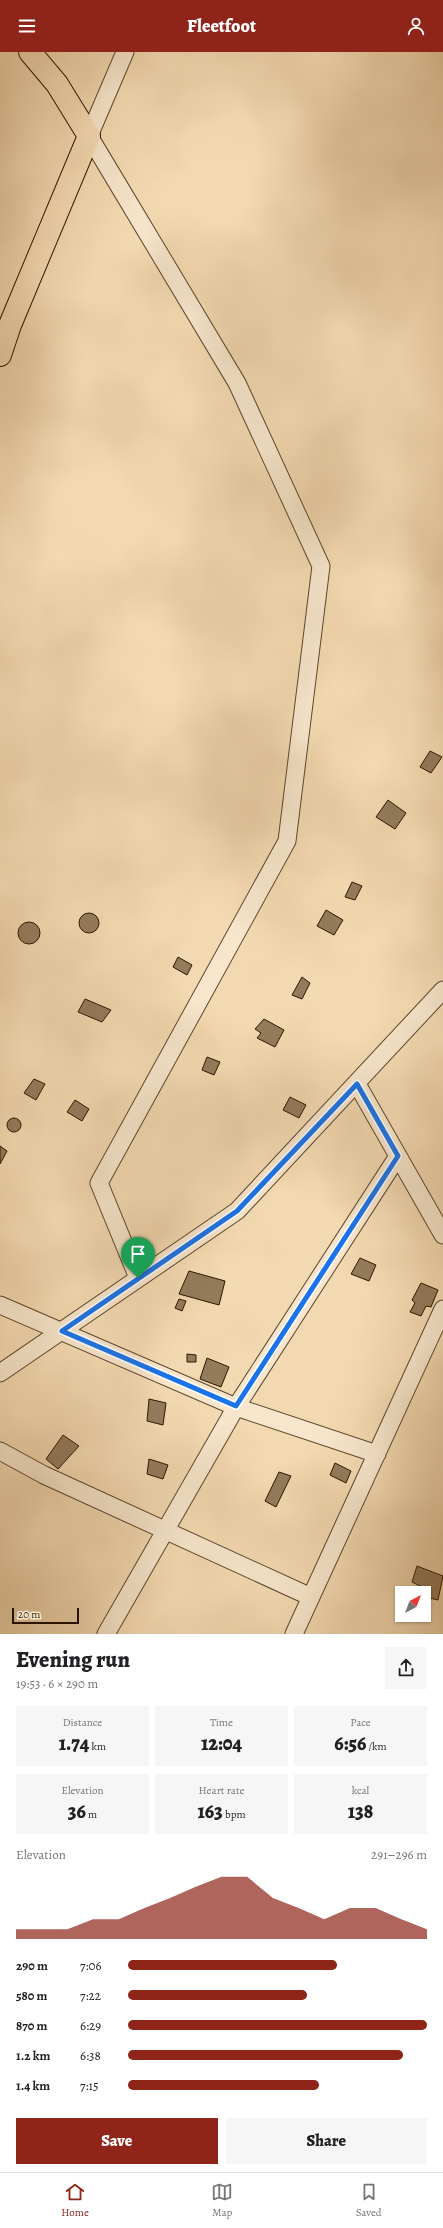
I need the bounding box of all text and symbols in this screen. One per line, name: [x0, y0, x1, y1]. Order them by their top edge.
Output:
text: Fleetfoot: [187, 14, 256, 38]
icon: menu: [16, 15, 38, 37]
icon: person: [405, 15, 427, 37]
pin: [121, 1237, 155, 1278]
icon: arrive: [127, 1243, 149, 1265]
north arrow: [395, 1586, 431, 1622]
map controls: [395, 1586, 431, 1622]
scale bar: [12, 1606, 79, 1625]
text: 20 m: [18, 1607, 40, 1622]
text: Evening run: [16, 1645, 130, 1675]
button: share: [385, 1647, 427, 1689]
text: 19:53 · 6 × 290 m: [16, 1675, 98, 1692]
text: Distance: [63, 1715, 102, 1730]
text: Time: [210, 1715, 233, 1730]
text: Pace: [350, 1715, 371, 1730]
text: 1.74: [59, 1730, 89, 1757]
text: 12:04: [201, 1730, 242, 1757]
text: 6:56: [334, 1730, 366, 1757]
text: km: [89, 1739, 106, 1754]
text: /km: [366, 1739, 387, 1754]
text: Elevation: [61, 1783, 104, 1798]
text: Heart rate: [199, 1783, 244, 1798]
text: kcal: [352, 1783, 369, 1798]
text: 36: [68, 1798, 86, 1825]
text: 163: [197, 1798, 223, 1825]
text: 138: [348, 1798, 373, 1825]
text: m: [86, 1807, 97, 1822]
text: bpm: [223, 1807, 246, 1822]
text: Elevation: [16, 1846, 66, 1863]
text: 291–296 m: [371, 1846, 427, 1863]
text: 290 m: [16, 1957, 48, 1974]
text: 7:06: [80, 1957, 102, 1974]
text: 580 m: [16, 1987, 48, 2004]
text: 7:22: [80, 1987, 101, 2004]
text: 870 m: [16, 2017, 48, 2034]
text: 6:29: [80, 2017, 101, 2034]
text: 1.2 km: [16, 2047, 50, 2064]
text: 6:38: [80, 2047, 101, 2064]
text: 1.4 km: [16, 2077, 50, 2094]
text: 7:15: [80, 2077, 99, 2094]
button: Save: [16, 2118, 218, 2164]
button: Share: [226, 2118, 427, 2164]
tab: Home: [61, 2181, 89, 2220]
tab: Map: [211, 2181, 233, 2220]
tab: Saved: [356, 2181, 382, 2220]

